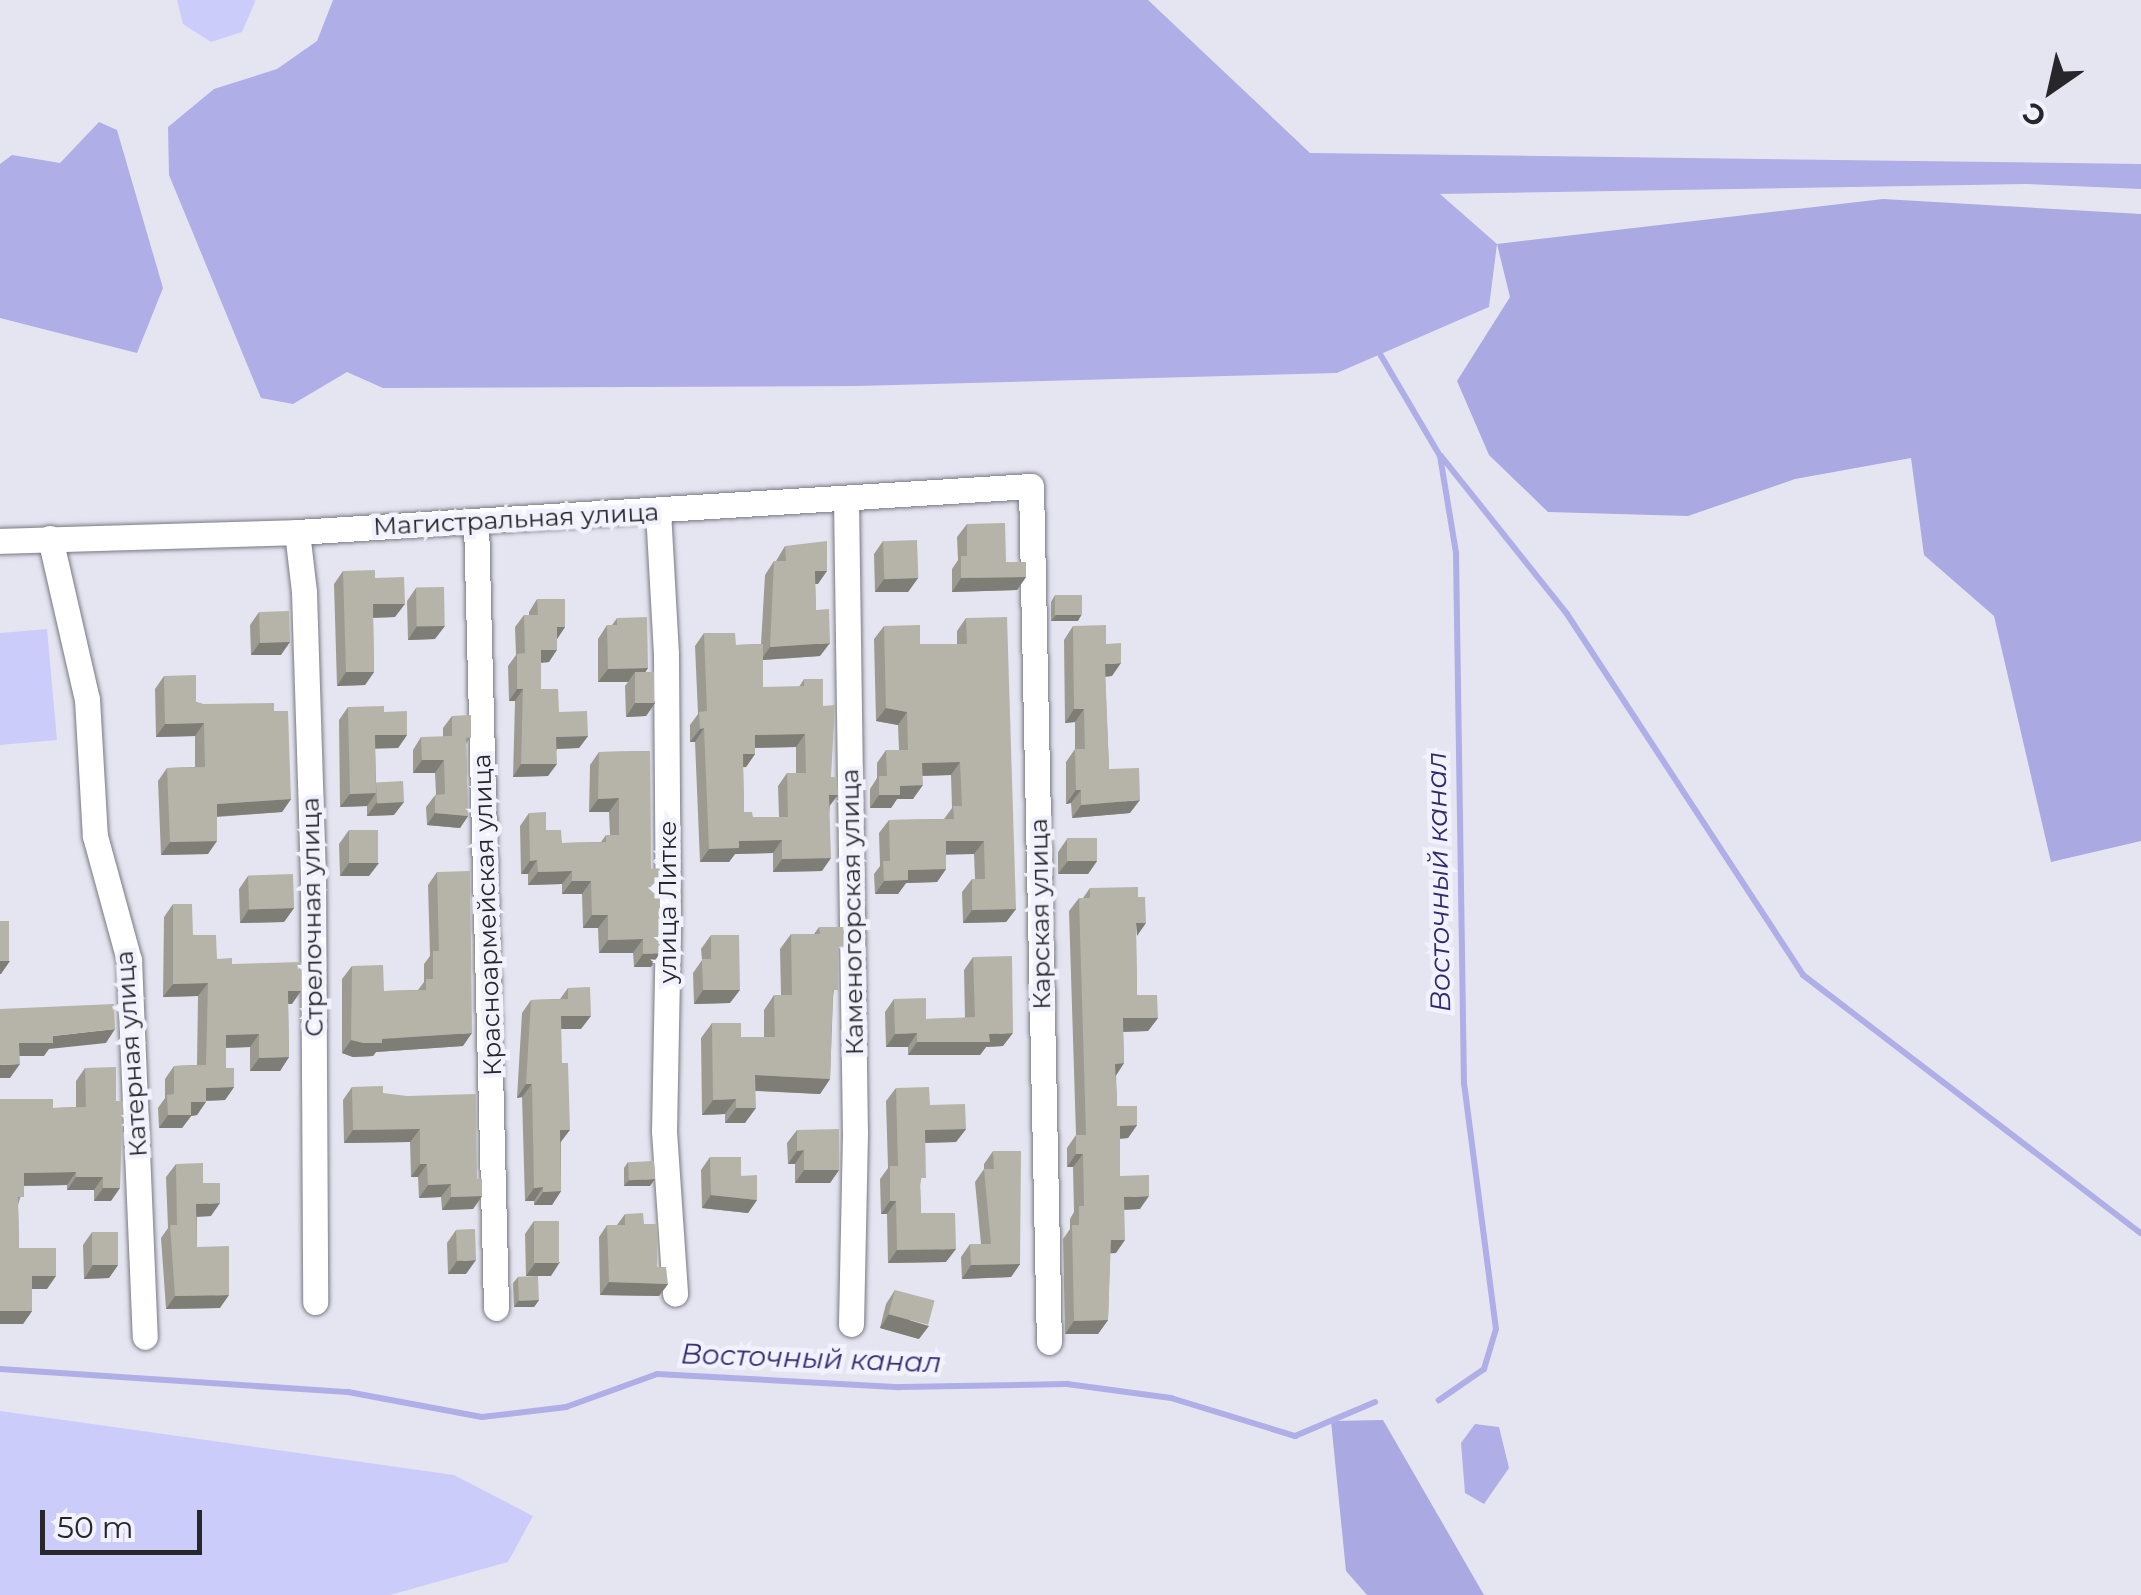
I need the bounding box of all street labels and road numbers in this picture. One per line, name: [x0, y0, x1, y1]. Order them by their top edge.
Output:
street label: Магистральная улица: [372, 497, 660, 541]
street label: Красноармейская улица: [466, 753, 508, 1077]
street label: Каменогорская улица: [835, 768, 869, 1056]
street label: Стрелочная улица: [295, 797, 329, 1037]
street label: Карская улица: [1023, 818, 1057, 1010]
street label: улица Литке: [652, 821, 682, 983]
street label: Катерная улица: [109, 950, 153, 1158]

